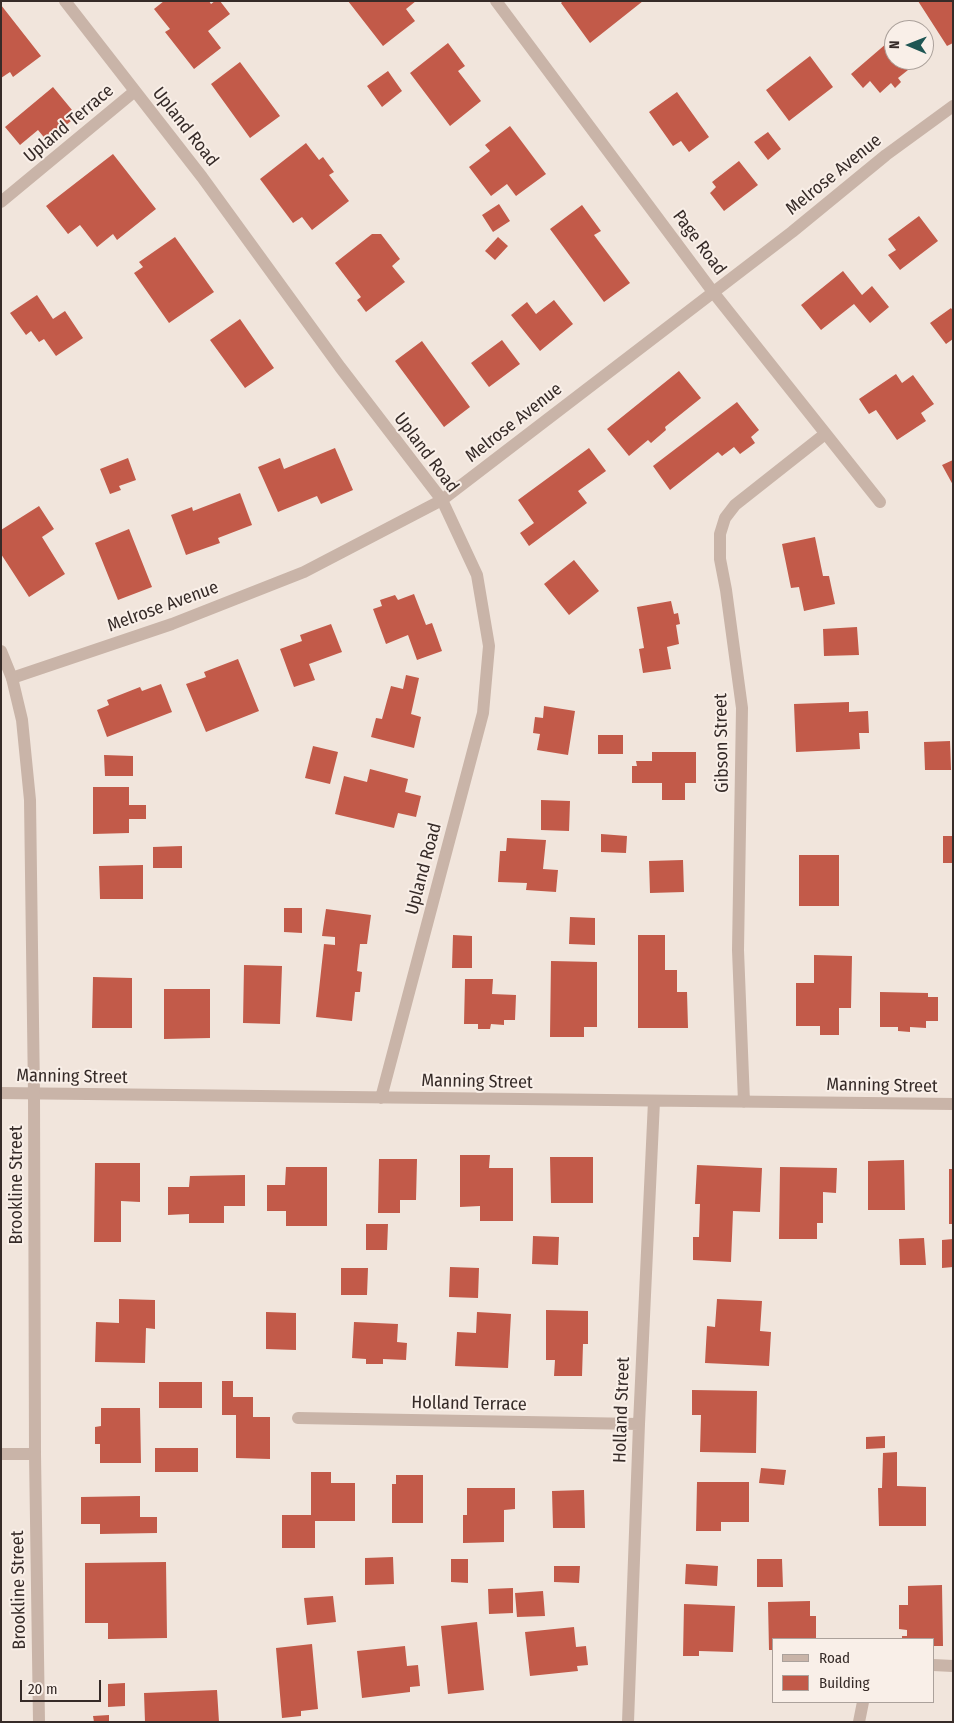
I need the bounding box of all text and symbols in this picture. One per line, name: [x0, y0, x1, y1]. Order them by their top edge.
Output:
north arrow: [884, 20, 934, 70]
text: N: [886, 40, 903, 49]
street label: Upland Terrace: [20, 80, 118, 168]
street label: Upland Road: [147, 83, 223, 171]
street label: Melrose Avenue: [782, 130, 886, 220]
street label: Page Road: [668, 206, 730, 280]
street label: Melrose Avenue: [461, 379, 567, 467]
street label: Upland Road: [389, 409, 463, 497]
street label: Melrose Avenue: [105, 577, 221, 637]
street label: Gibson Street: [710, 693, 734, 793]
street label: Upland Road: [401, 821, 447, 917]
street label: Manning Street: [16, 1065, 128, 1089]
street label: Manning Street: [421, 1070, 533, 1094]
street label: Manning Street: [826, 1074, 938, 1098]
street label: Brookline Street: [6, 1125, 28, 1245]
street label: Holland Street: [609, 1357, 635, 1463]
street label: Holland Terrace: [411, 1392, 527, 1416]
street label: Brookline Street: [7, 1530, 31, 1650]
legend: [772, 1638, 934, 1703]
text: Road: [819, 1649, 850, 1667]
scale bar: [22, 1670, 104, 1702]
text: Building: [819, 1674, 870, 1692]
text: 20 m: [28, 1680, 58, 1698]

